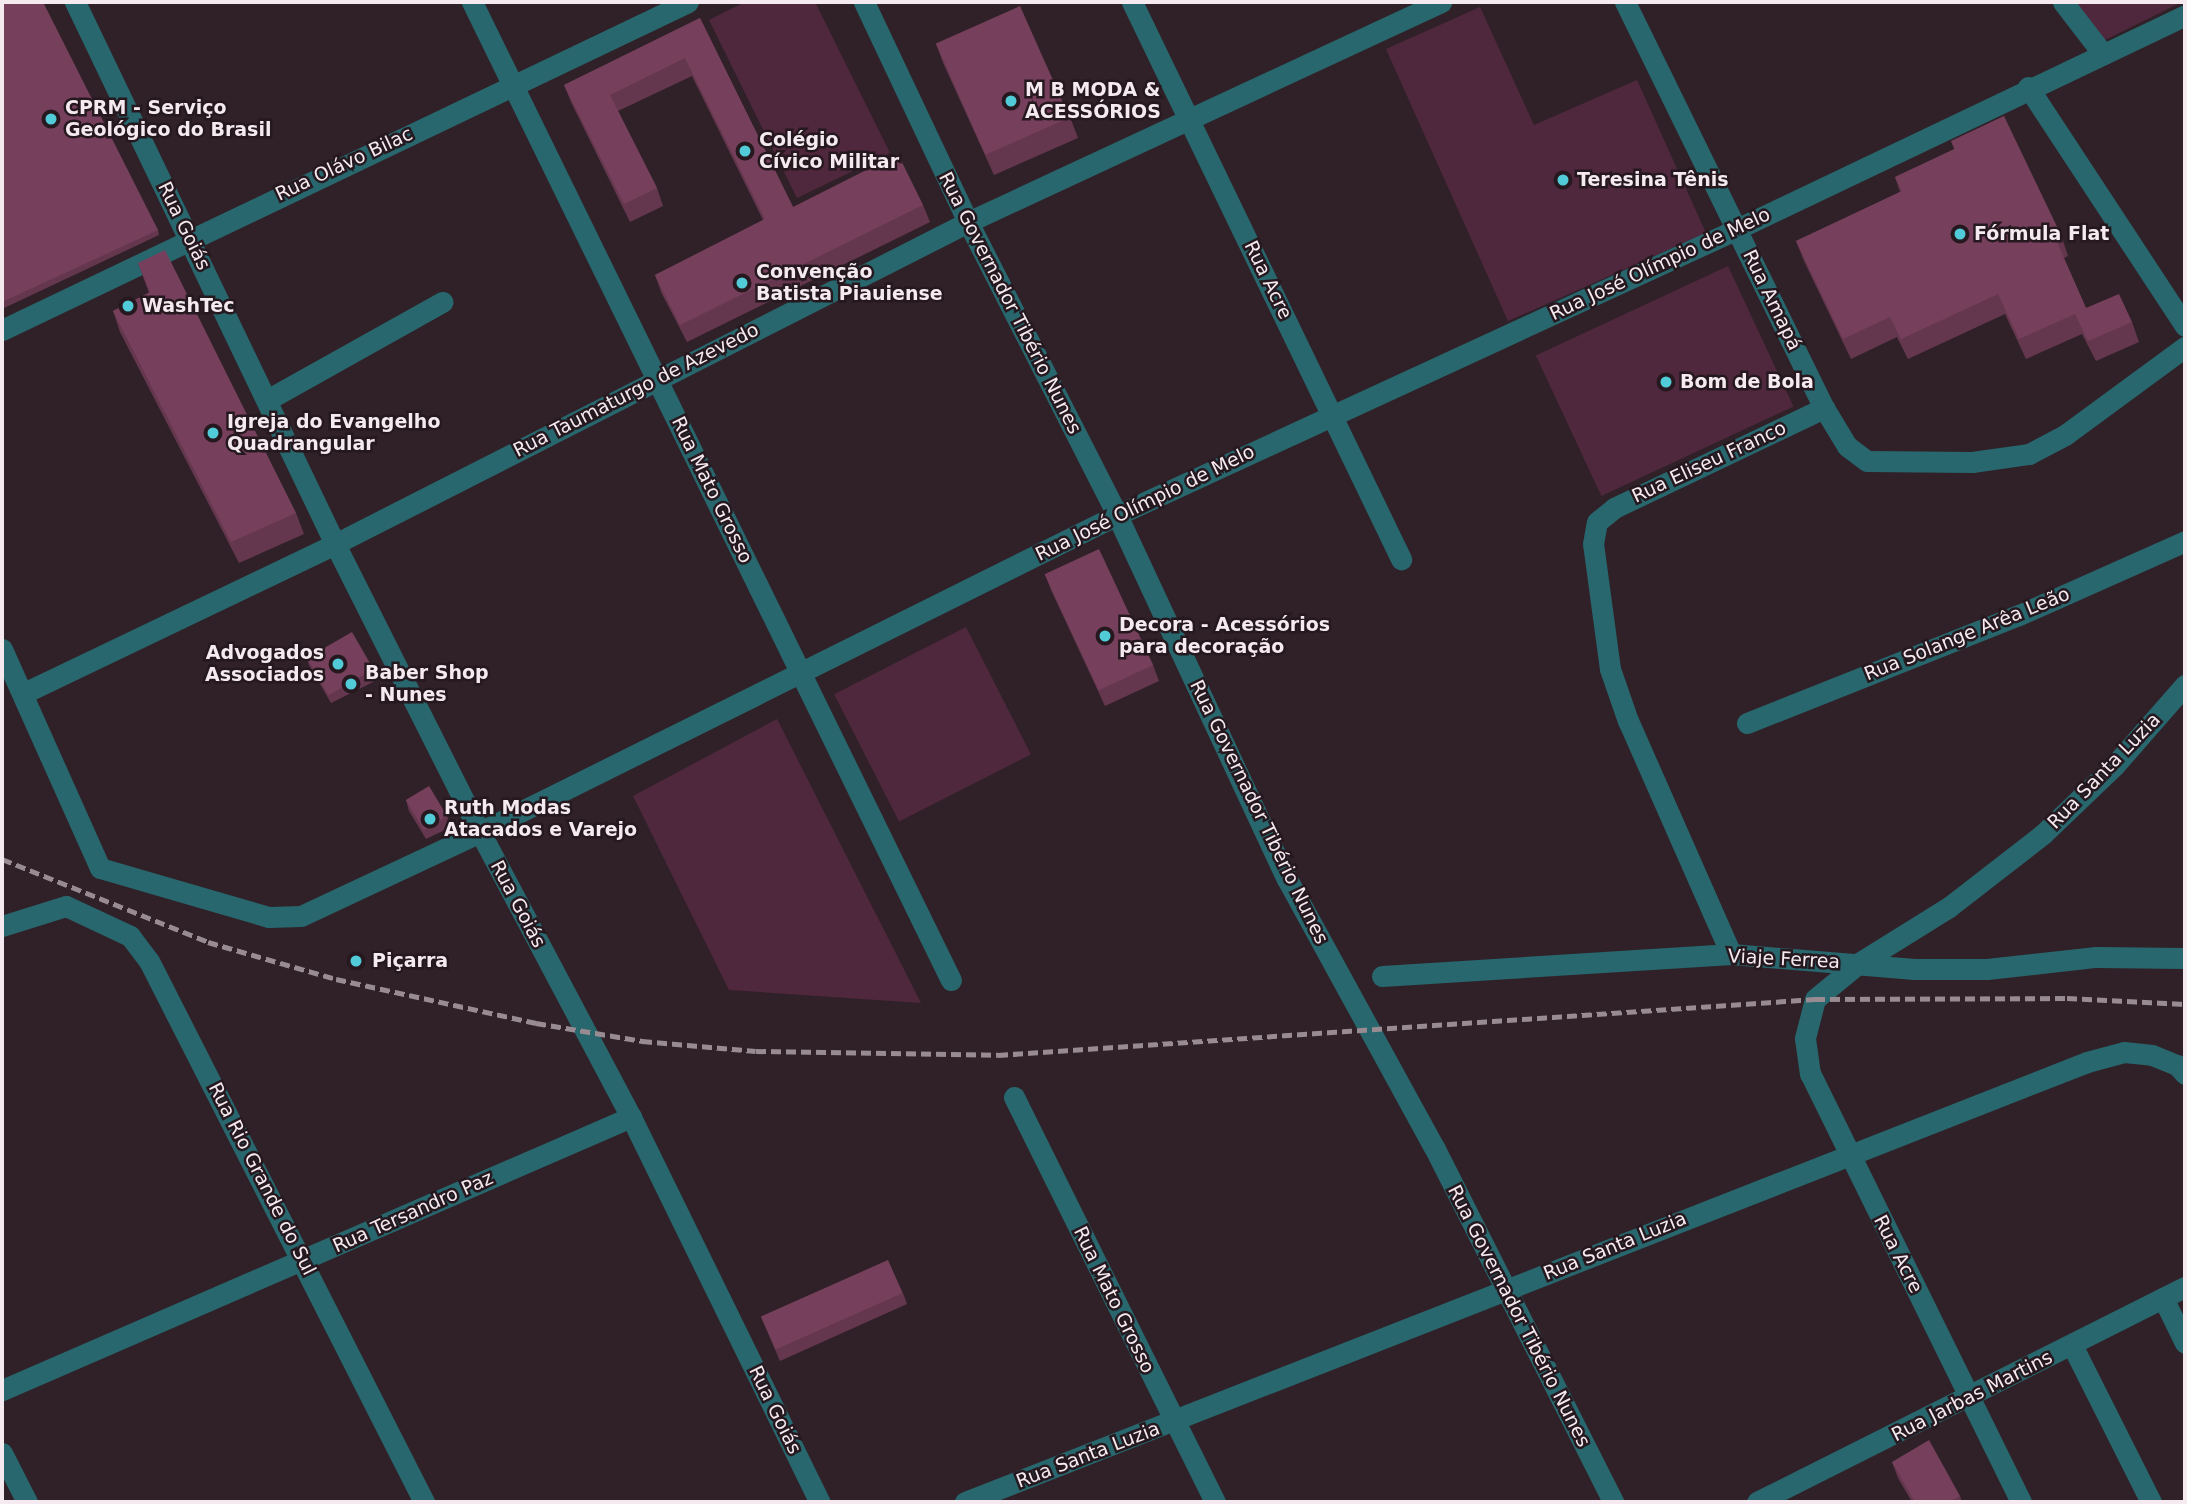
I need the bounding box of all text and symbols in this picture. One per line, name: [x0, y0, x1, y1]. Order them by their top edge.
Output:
place label: M B MODA & ACESSÓRIOS: [1025, 79, 1161, 123]
marker: M B MODA & ACESSÓRIOS: [1003, 93, 1019, 109]
place label: CPRM - Serviço Geológico do Brasil: [65, 97, 271, 141]
marker: CPRM - Serviço Geológico do Brasil: [43, 111, 59, 127]
street label: Rua Olávo Bilac: [272, 122, 416, 206]
place label: Colégio Cívico Militar: [759, 129, 899, 173]
marker: Colégio Cívico Militar: [737, 143, 753, 159]
street label: Rua Governador Tibério Nunes: [934, 168, 1086, 438]
place label: Teresina Tênis: [1577, 169, 1729, 191]
marker: Teresina Tênis: [1555, 172, 1571, 188]
street label: Rua Goiás: [153, 178, 215, 274]
street label: Rua José Olímpio de Melo: [1546, 203, 1774, 325]
place label: Fórmula Flat: [1974, 223, 2109, 245]
marker: Fórmula Flat: [1952, 226, 1968, 242]
street label: Rua Acre: [1239, 237, 1297, 323]
street label: Rua Amapá: [1738, 246, 1806, 354]
place label: Convenção Batista Piauiense: [756, 261, 943, 305]
marker: Convenção Batista Piauiense: [734, 275, 750, 291]
place label: WashTec: [142, 295, 235, 317]
marker: WashTec: [120, 298, 136, 314]
street label: Rua Taumaturgo de Azevedo: [510, 318, 762, 462]
place label: Bom de Bola: [1680, 371, 1814, 393]
marker: Bom de Bola: [1658, 374, 1674, 390]
place label: Igreja do Evangelho Quadrangular: [227, 411, 440, 455]
street label: Rua Mato Grosso: [667, 413, 757, 567]
street label: Rua Eliseu Franco: [1628, 416, 1790, 508]
marker: Igreja do Evangelho Quadrangular: [205, 425, 221, 441]
street label: Rua José Olímpio de Melo: [1032, 440, 1258, 566]
street label: Rua Solange Arêa Leão: [1861, 582, 2073, 686]
place label: Decora - Acessórios para decoração: [1119, 614, 1330, 658]
marker: Decora - Acessórios para decoração: [1097, 628, 1113, 644]
place label: Advogados Associados: [205, 642, 324, 686]
marker: Advogados Associados: [330, 656, 346, 672]
place label: Baber Shop - Nunes: [365, 662, 489, 706]
marker: Baber Shop - Nunes: [343, 676, 359, 692]
street label: Rua Governador Tibério Nunes: [1185, 676, 1333, 948]
street label: Rua Santa Luzia: [2043, 708, 2165, 834]
place label: Ruth Modas Atacados e Varejo: [444, 797, 637, 841]
marker: Ruth Modas Atacados e Varejo: [422, 811, 438, 827]
street label: Rua Goiás: [486, 857, 550, 951]
street label: Viaje Ferrea: [1727, 945, 1841, 973]
place label: Piçarra: [372, 950, 448, 972]
marker: Piçarra: [346, 951, 366, 971]
street label: Rua Rio Grande do Sul: [203, 1079, 321, 1279]
street label: Rua Tersandro Paz: [329, 1166, 497, 1258]
street label: Rua Governador Tibério Nunes: [1443, 1181, 1595, 1451]
street label: Rua Santa Luzia: [1540, 1207, 1690, 1285]
street label: Rua Acre: [1869, 1211, 1927, 1297]
street label: Rua Mato Grosso: [1069, 1223, 1159, 1377]
street label: Rua Jarbas Martins: [1888, 1346, 2056, 1446]
street label: Rua Goiás: [744, 1362, 806, 1458]
street label: Rua Santa Luzia: [1013, 1417, 1163, 1493]

